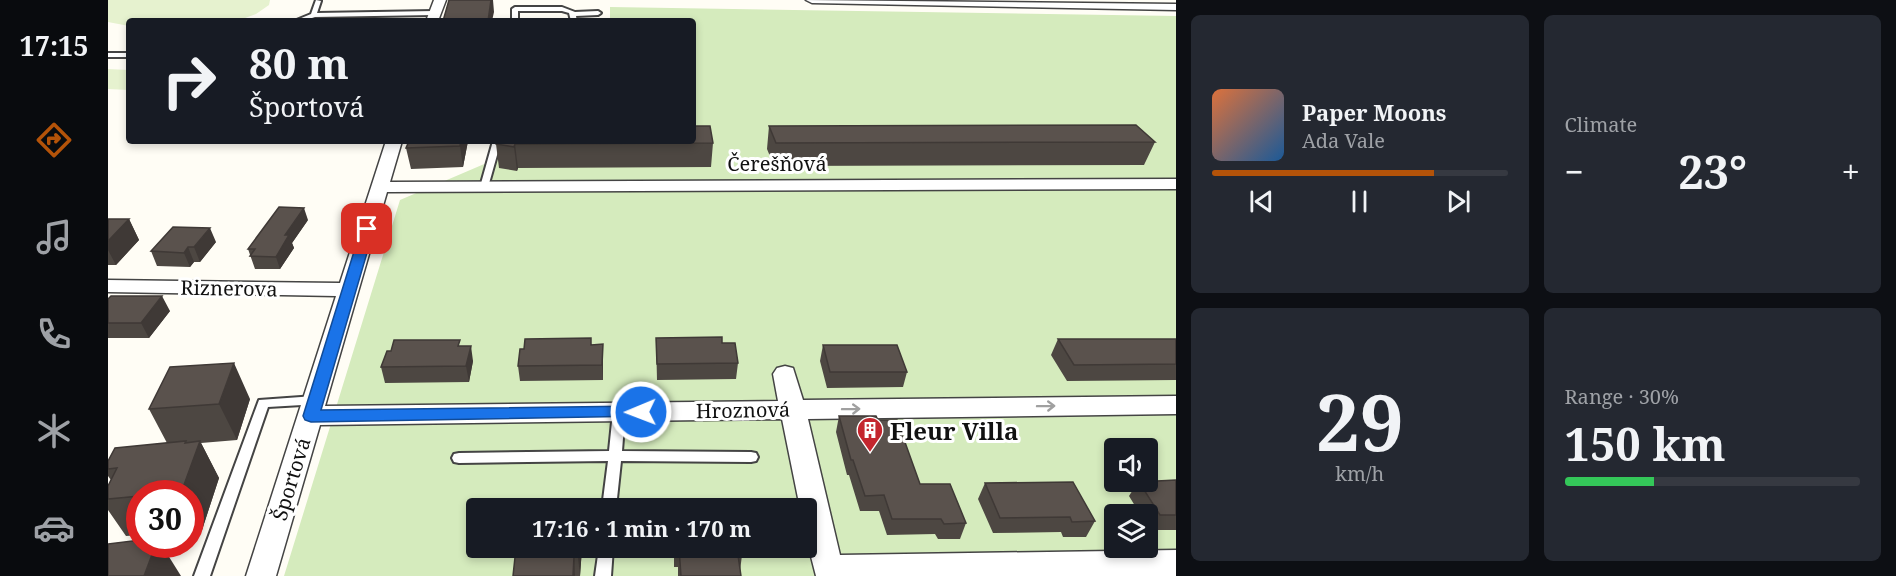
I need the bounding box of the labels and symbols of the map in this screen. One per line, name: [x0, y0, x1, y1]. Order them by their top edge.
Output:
street label: Čerešňová: [727, 150, 827, 177]
pin: [341, 203, 392, 254]
street label: Riznerova: [180, 274, 278, 302]
position arrow: [609, 380, 673, 444]
street label: Hroznová: [696, 396, 790, 424]
one-way arrow: [1036, 400, 1056, 412]
one-way arrow: [841, 403, 861, 415]
place label: Fleur Villa: [890, 414, 1018, 447]
building icon: Fleur Villa: [855, 415, 885, 453]
street label: Športová: [266, 434, 316, 524]
speed limit sign: 30: [126, 480, 204, 558]

